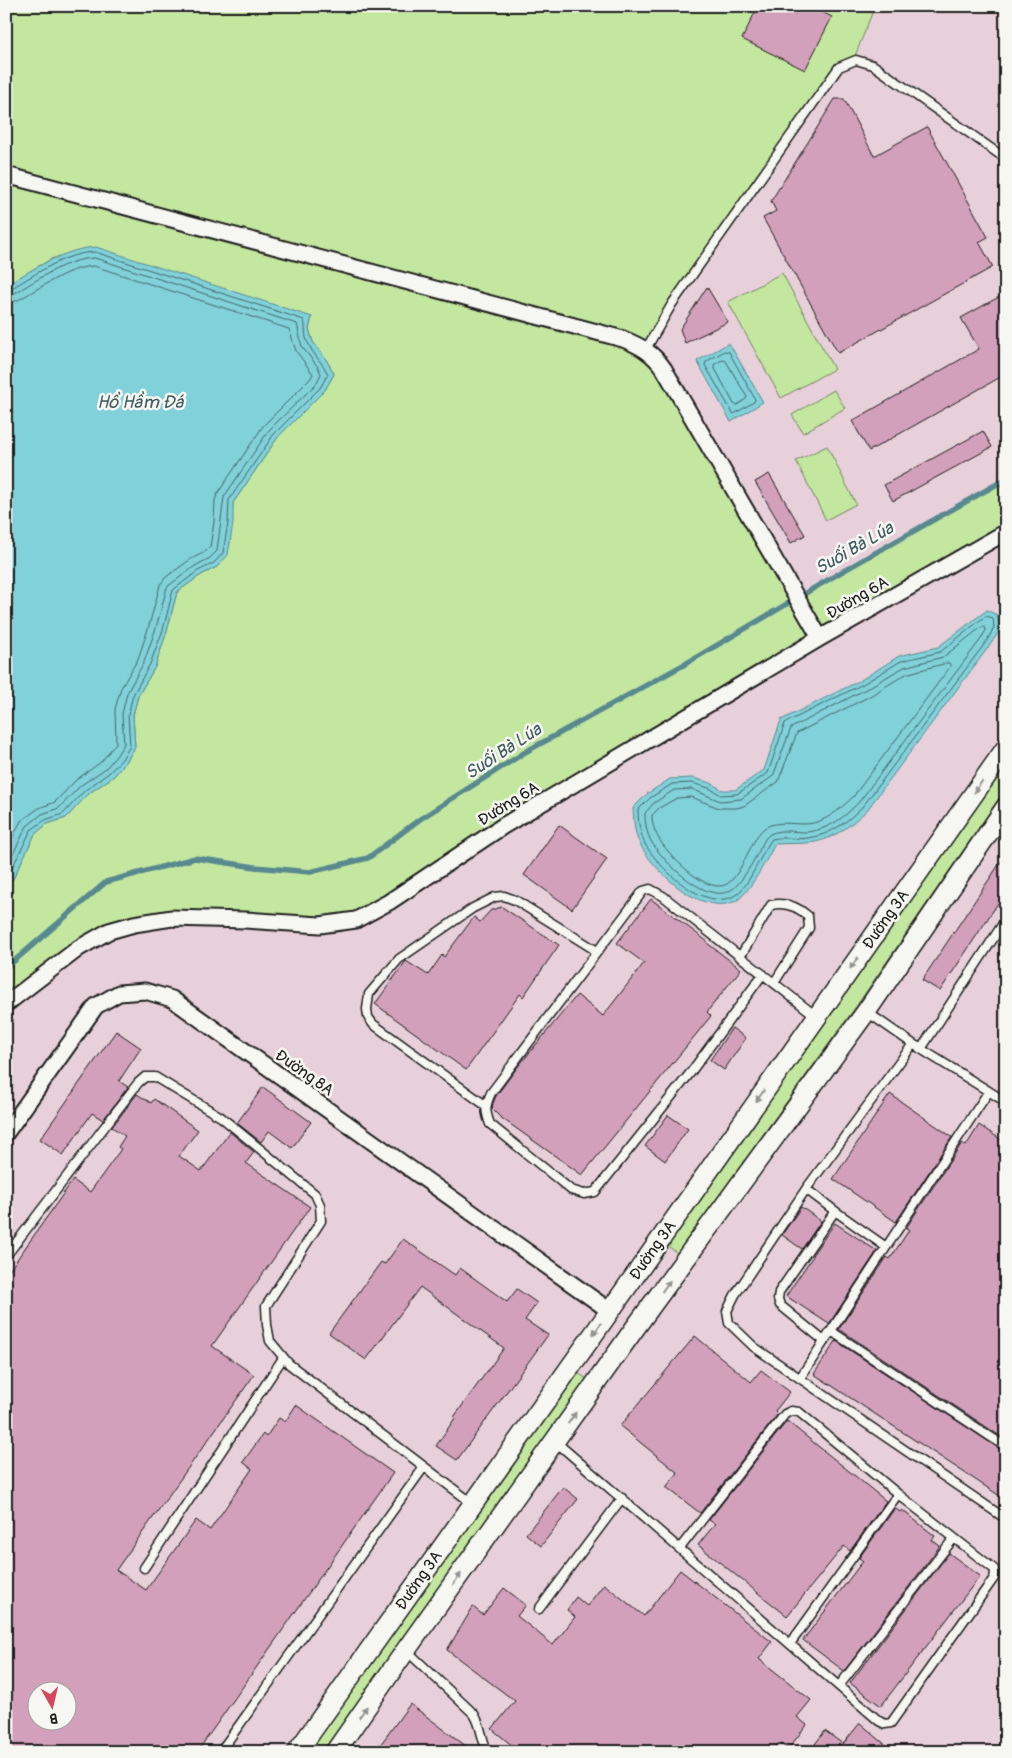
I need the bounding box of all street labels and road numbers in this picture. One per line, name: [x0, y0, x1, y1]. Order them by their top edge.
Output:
street label: Đường 6A: [823, 572, 892, 624]
street label: Đường 6A: [474, 777, 543, 830]
street label: Đường 3A: [858, 886, 914, 953]
street label: Đường 8A: [271, 1045, 338, 1100]
street label: Đường 3A: [625, 1217, 681, 1284]
street label: Đường 3A: [391, 1547, 447, 1614]

